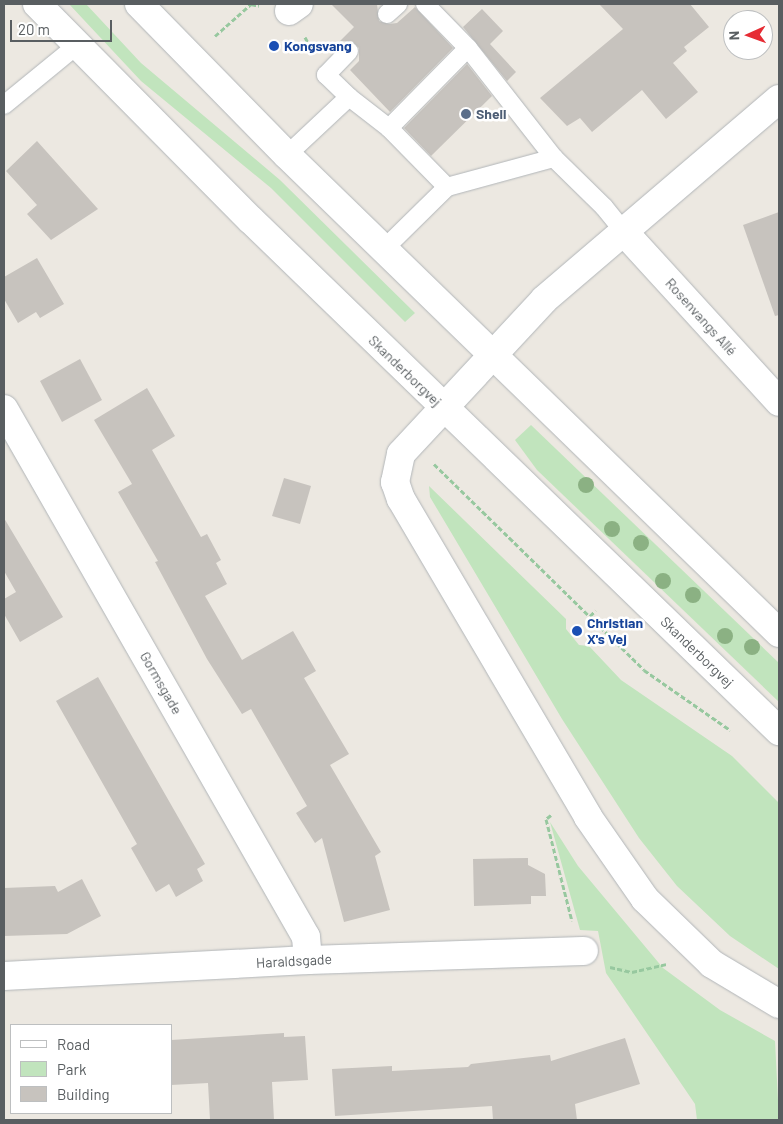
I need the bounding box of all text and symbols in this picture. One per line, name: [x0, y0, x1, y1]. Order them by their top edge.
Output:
scale bar: [12, 10, 115, 42]
north arrow: [723, 10, 773, 60]
text: 20 m: [18, 20, 50, 38]
text: N: [725, 31, 742, 40]
place label: Kongsvang: [284, 38, 352, 54]
marker: Kongsvang: [268, 40, 280, 52]
place label: Shell: [476, 106, 506, 122]
marker: Shell: [460, 108, 472, 120]
street label: Rosenvangs Allé: [662, 275, 740, 359]
street label: Skanderborgvej: [365, 332, 445, 410]
street label: Skanderborgvej: [657, 613, 737, 691]
place label: Christian X's Vej: [587, 615, 643, 648]
marker: Christian X's Vej: [571, 625, 583, 637]
street label: Gormsgade: [136, 649, 186, 717]
street label: Haraldsgade: [256, 951, 332, 971]
legend: [10, 1024, 172, 1114]
text: Road: [57, 1035, 90, 1053]
text: Park: [57, 1060, 86, 1078]
text: Building: [57, 1085, 110, 1103]

